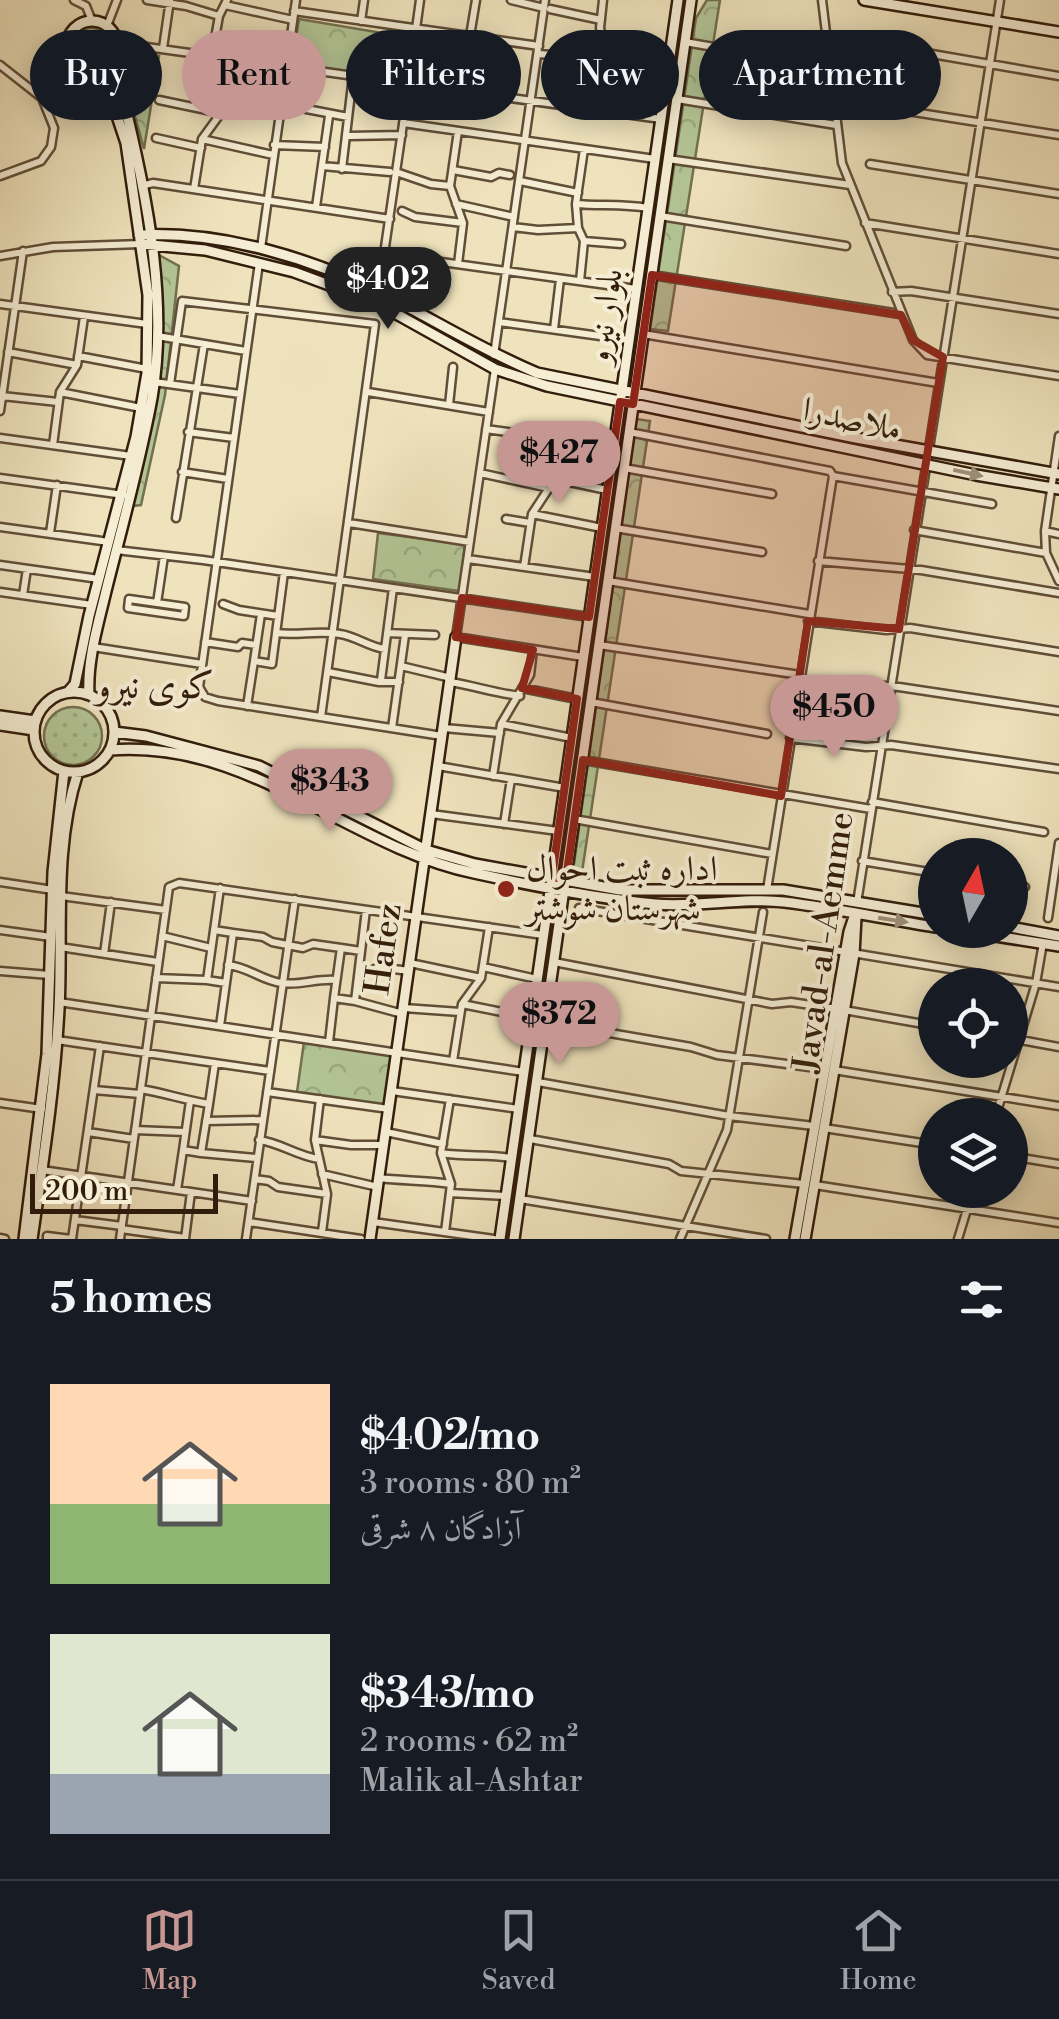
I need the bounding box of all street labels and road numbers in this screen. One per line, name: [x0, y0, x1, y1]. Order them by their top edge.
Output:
street label: بلوار نیرو: [577, 266, 633, 369]
street label: ملاصدرا: [798, 389, 906, 451]
street label: Javad-al-Aemme: [784, 809, 864, 1077]
street label: Hafez: [356, 900, 412, 998]

